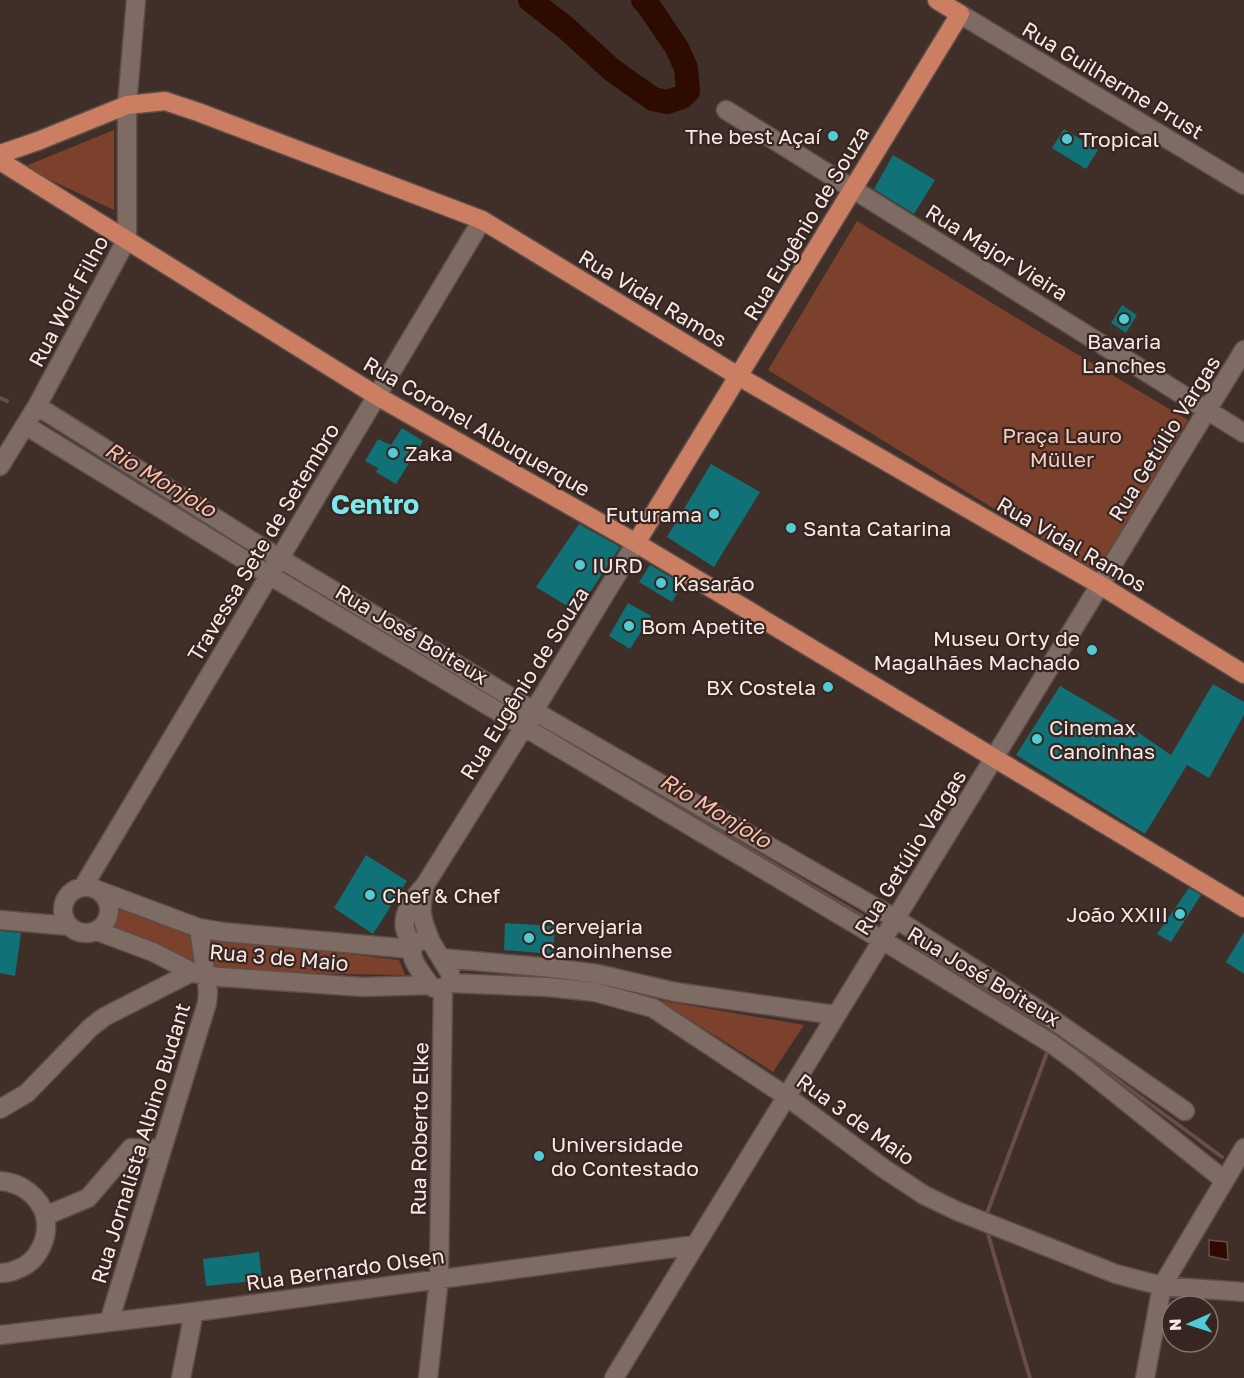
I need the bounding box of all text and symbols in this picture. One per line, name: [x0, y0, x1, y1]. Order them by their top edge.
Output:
street label: Rua Guilherme Prust: [1018, 16, 1208, 144]
street label: Rua Eugênio de Souza: [738, 121, 874, 325]
place label: The best Açaí: [685, 123, 822, 149]
place label: Tropical: [1079, 126, 1159, 152]
marker: The best Açaí: [826, 129, 840, 143]
marker: Tropical: [1060, 132, 1074, 146]
street label: Rua Major Vieira: [921, 198, 1073, 306]
street label: Rua Wolf Filho: [22, 231, 114, 371]
street label: Rua Vidal Ramos: [574, 243, 732, 353]
marker: Bavaria Lanches: [1117, 312, 1131, 326]
place label: Bavaria Lanches: [1082, 328, 1166, 378]
street label: Rua Coronel Albuquerque: [359, 350, 595, 502]
street label: Rua Getúlio Vargas: [1102, 350, 1226, 526]
street label: Travessa Sete de Setembro: [181, 418, 345, 666]
park label: Praça Lauro Müller: [1002, 422, 1122, 472]
water label: Rio Monjolo: [101, 435, 223, 524]
place label: Zaka: [405, 440, 453, 466]
marker: Zaka: [386, 446, 400, 460]
district label: Centro: [331, 488, 419, 520]
street label: Rua Vidal Ramos: [993, 491, 1151, 597]
place label: Futurama: [605, 501, 702, 527]
marker: Futurama: [707, 507, 721, 521]
place label: Santa Catarina: [803, 515, 951, 541]
marker: Santa Catarina: [784, 521, 798, 535]
place label: IURD: [592, 552, 643, 578]
marker: IURD: [573, 558, 587, 572]
place label: Kasarão: [673, 570, 755, 596]
marker: Kasarão: [654, 576, 668, 590]
street label: Rua José Boiteux: [331, 578, 493, 690]
street label: Rua Eugênio de Souza: [454, 582, 594, 784]
place label: Bom Apetite: [641, 613, 765, 639]
marker: Bom Apetite: [622, 619, 636, 633]
place label: Museu Orty de Magalhães Machado: [874, 625, 1080, 675]
marker: Museu Orty de Magalhães Machado: [1085, 643, 1099, 657]
place label: BX Costela: [706, 674, 816, 700]
marker: BX Costela: [821, 680, 835, 694]
place label: Cinemax Canoinhas: [1049, 714, 1155, 764]
marker: Cinemax Canoinhas: [1030, 732, 1044, 746]
street label: Rua Getúlio Vargas: [848, 764, 972, 940]
water label: Rio Monjolo: [656, 766, 778, 855]
place label: Chef & Chef: [382, 882, 501, 908]
marker: Chef & Chef: [363, 888, 377, 902]
place label: João XXIII: [1066, 901, 1168, 927]
marker: João XXIII: [1173, 907, 1187, 921]
place label: Cervejaria Canoinhense: [541, 913, 673, 963]
street label: Rua José Boiteux: [903, 920, 1065, 1032]
marker: Cervejaria Canoinhense: [522, 931, 536, 945]
street label: Rua 3 de Maio: [208, 938, 350, 976]
street label: Rua Jornalista Albino Budant: [85, 999, 195, 1287]
street label: Rua Roberto Elke: [404, 1042, 434, 1216]
street label: Rua 3 de Maio: [792, 1067, 920, 1171]
place label: Universidade do Contestado: [551, 1131, 699, 1181]
marker: Universidade do Contestado: [532, 1149, 546, 1163]
street label: Rua Bernardo Olsen: [244, 1242, 446, 1296]
north arrow: [1160, 1294, 1220, 1354]
text: N: [1165, 1318, 1185, 1331]

